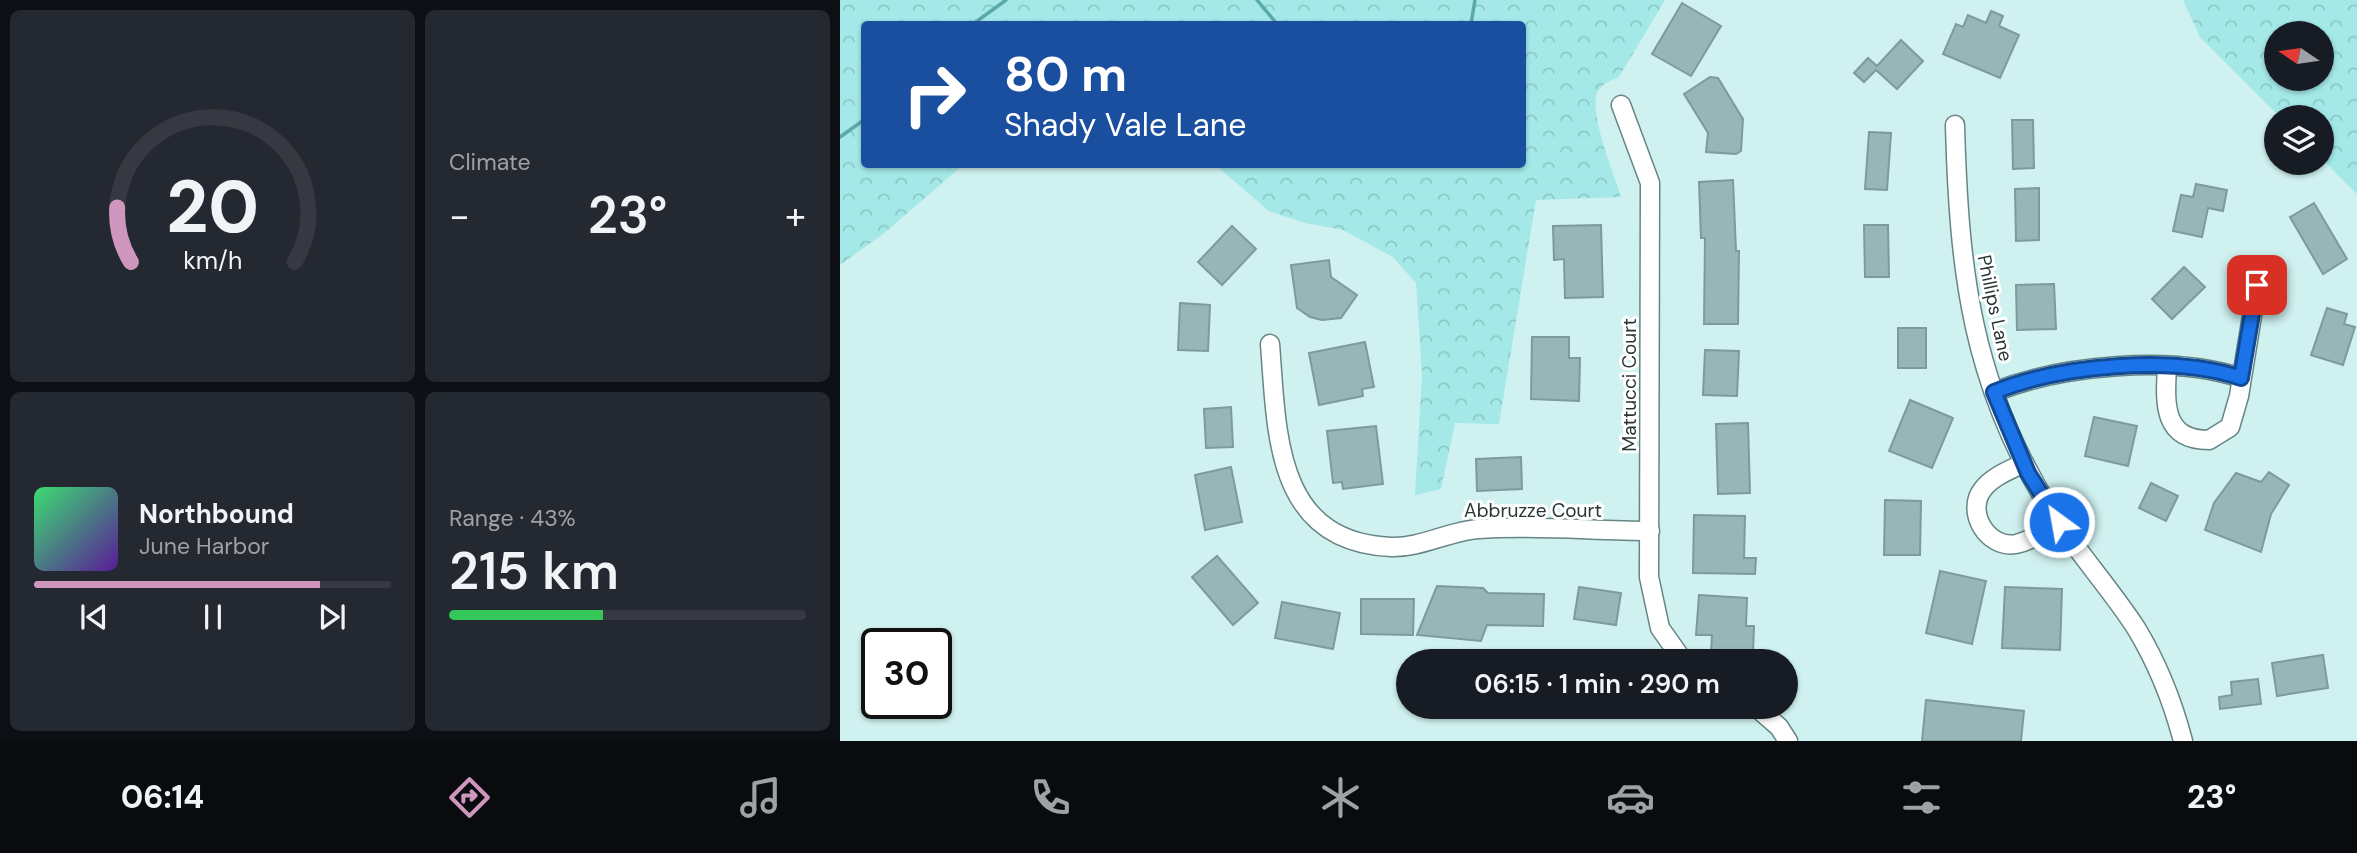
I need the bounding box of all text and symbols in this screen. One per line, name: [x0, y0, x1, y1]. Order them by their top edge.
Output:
north arrow: [2264, 21, 2334, 91]
map controls: [2264, 21, 2334, 175]
text: 80 m: [1004, 42, 1127, 106]
icon: right: [889, 49, 980, 140]
text: Shady Vale Lane: [1004, 104, 1246, 146]
button: layers: [2264, 105, 2334, 175]
text: Climate: [449, 147, 531, 177]
text: 20: [166, 160, 259, 255]
text: 23°: [588, 181, 667, 249]
text: −: [449, 191, 470, 241]
text: +: [785, 191, 806, 241]
text: km/h: [183, 244, 242, 277]
street label: Phillips Lane: [1972, 253, 2018, 363]
pin: [2227, 255, 2287, 315]
icon: arrive: [2238, 266, 2276, 304]
street label: Mattucci Court: [1617, 318, 1642, 452]
position arrow: [2022, 485, 2096, 559]
text: Northbound: [139, 497, 294, 531]
street label: Abbruzze Court: [1464, 498, 1602, 523]
text: Range · 43%: [449, 503, 576, 533]
text: June Harbor: [139, 531, 269, 561]
text: 215 km: [449, 537, 619, 605]
icon: previous: [75, 598, 113, 636]
icon: pause: [194, 598, 232, 636]
icon: next: [313, 598, 351, 636]
speed limit sign: 30: [861, 628, 952, 719]
text: 06:15 · 1 min · 290 m: [1474, 667, 1720, 701]
icon: directions: [445, 773, 494, 822]
icon: music: [736, 773, 785, 822]
icon: phone: [1026, 773, 1075, 822]
icon: climate: [1316, 773, 1365, 822]
icon: car: [1606, 773, 1655, 822]
icon: filters: [1897, 773, 1946, 822]
text: 06:14: [121, 776, 204, 818]
text: 23°: [2187, 776, 2236, 818]

